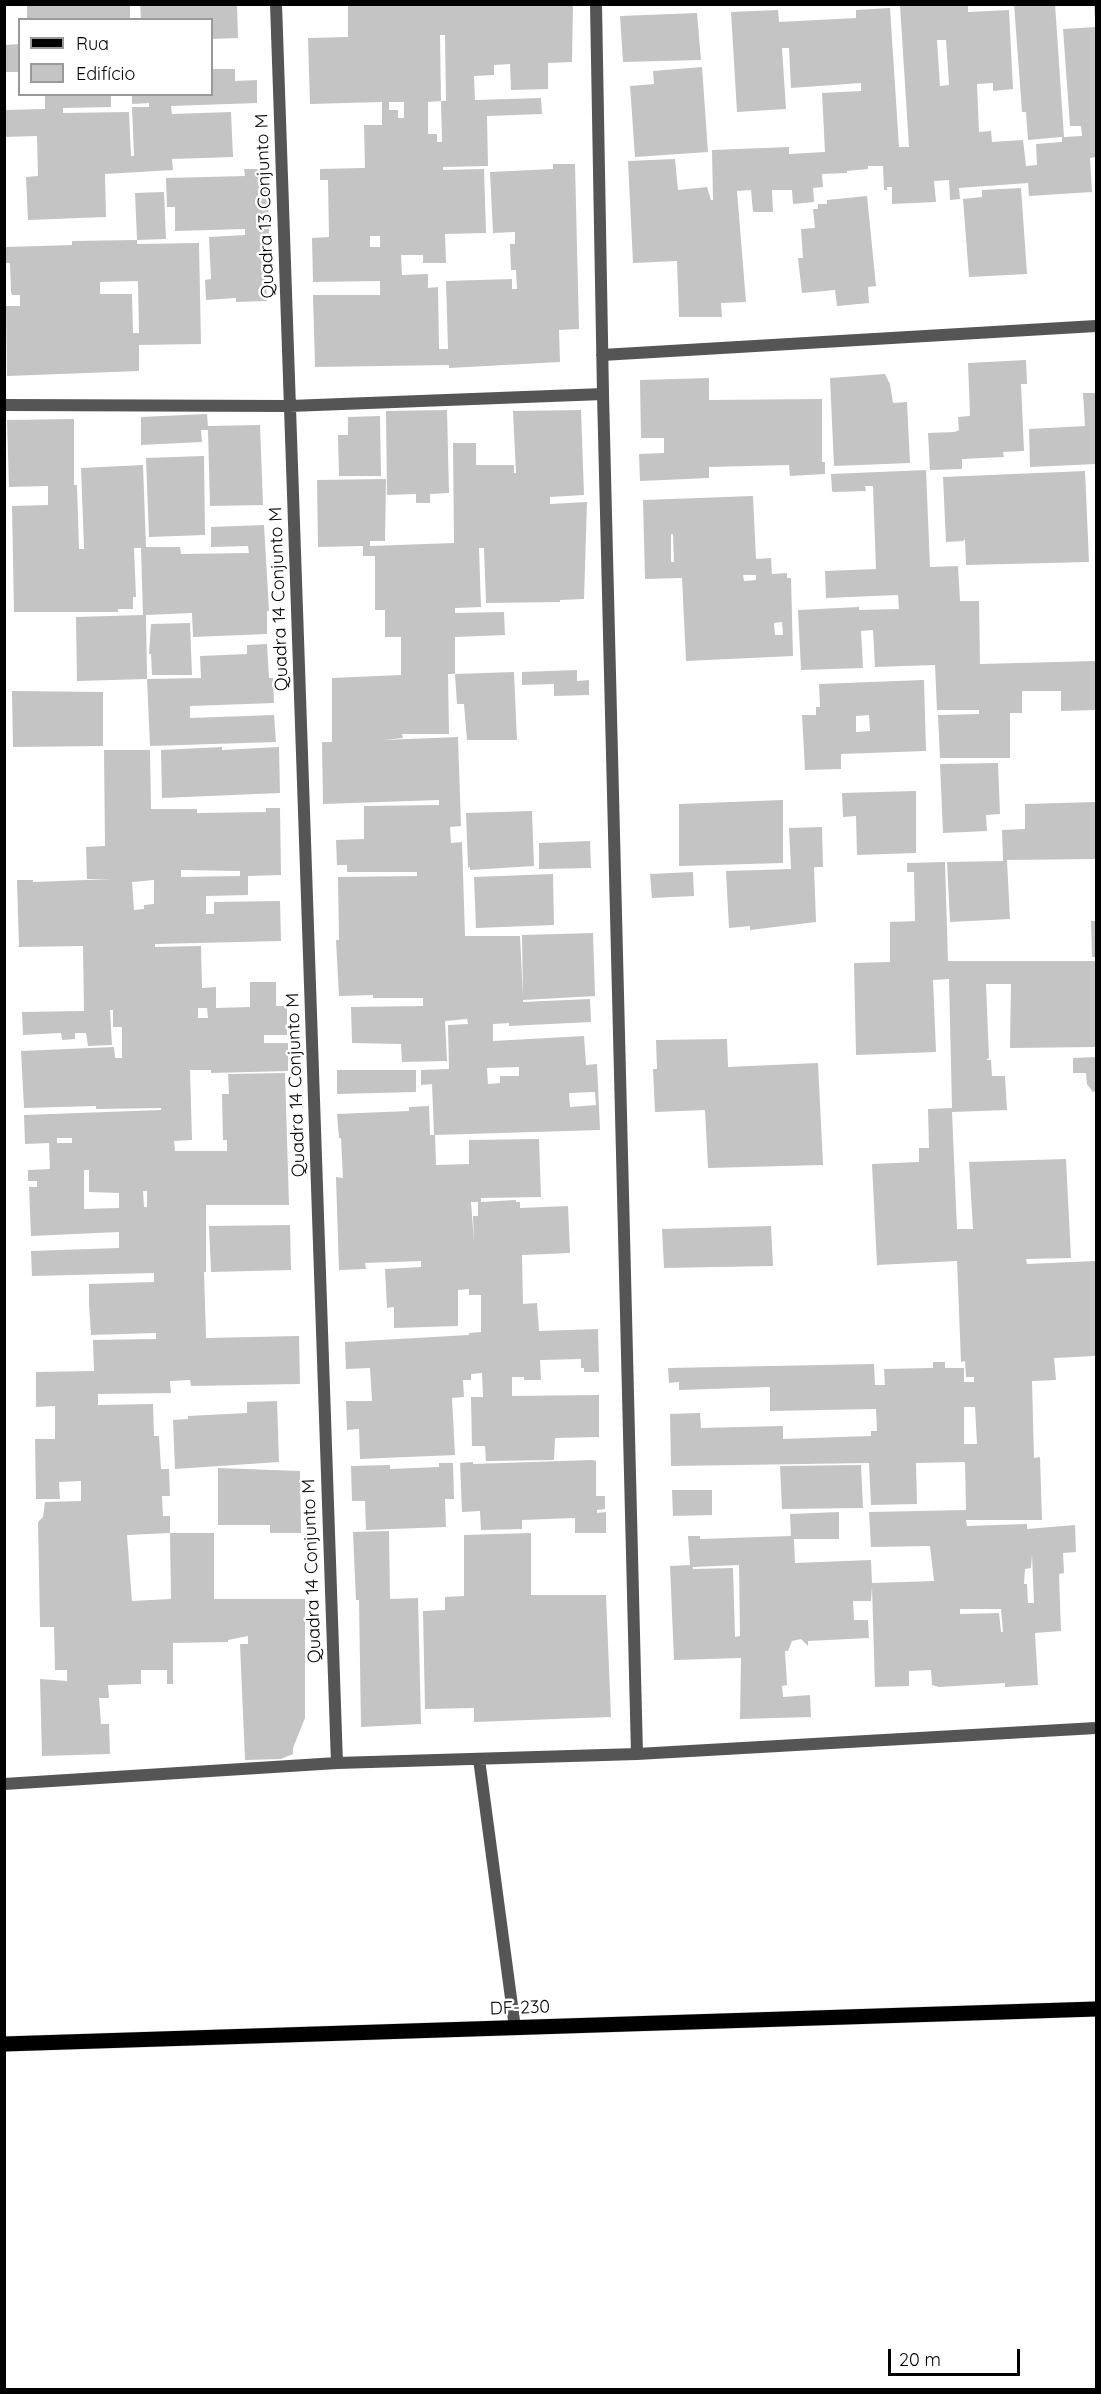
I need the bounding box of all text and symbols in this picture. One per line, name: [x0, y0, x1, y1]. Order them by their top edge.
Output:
legend: [18, 18, 213, 96]
text: Rua: [76, 32, 109, 55]
text: Edifício: [76, 62, 135, 85]
street label: Quadra 13 Conjunto M: [251, 113, 279, 299]
street label: Quadra 14 Conjunto M: [265, 506, 293, 692]
street label: Quadra 14 Conjunto M: [282, 992, 310, 1178]
street label: Quadra 14 Conjunto M: [298, 1478, 326, 1664]
street label: DF-230: [490, 1996, 550, 2020]
scale bar: [891, 2337, 1023, 2375]
text: 20 m: [899, 2348, 941, 2371]

